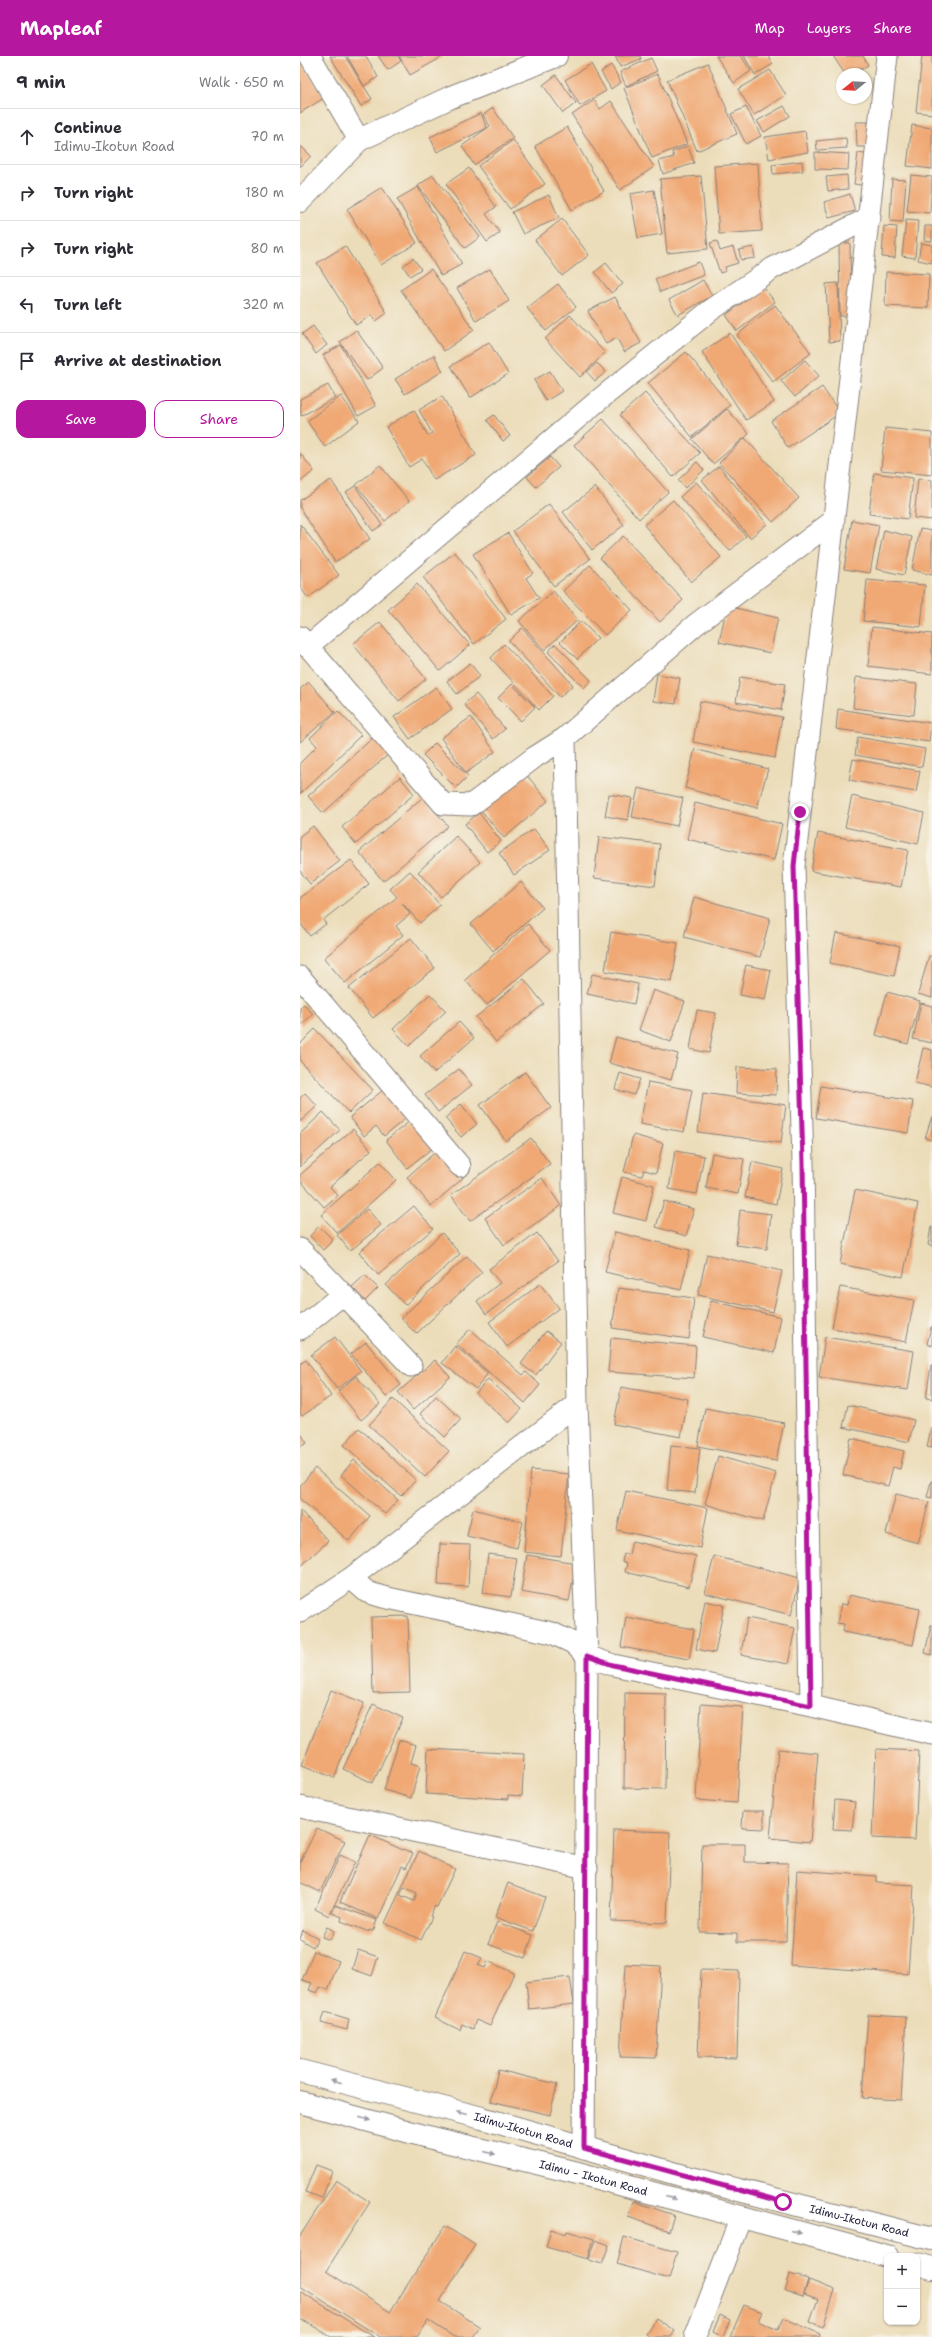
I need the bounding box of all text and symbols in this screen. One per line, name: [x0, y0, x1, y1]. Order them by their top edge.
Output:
text: Mapleaf: [20, 16, 102, 41]
text: Map: [755, 19, 785, 37]
text: Layers: [807, 19, 851, 37]
text: Share: [873, 19, 912, 37]
north arrow: [836, 68, 872, 104]
text: 9 min: [16, 71, 66, 93]
text: Walk · 650 m: [199, 74, 284, 91]
text: Continue: [54, 118, 122, 138]
icon: ahead: [16, 126, 38, 148]
text: 70 m: [250, 128, 284, 145]
text: Idimu-Ikotun Road: [54, 138, 175, 155]
icon: right: [16, 182, 38, 204]
text: Turn right: [54, 183, 134, 203]
text: 180 m: [245, 184, 284, 201]
icon: right: [16, 238, 38, 260]
text: Turn right: [54, 239, 134, 259]
text: 80 m: [250, 240, 284, 257]
icon: left: [16, 294, 38, 316]
text: Turn left: [54, 295, 122, 315]
text: 320 m: [242, 296, 284, 313]
icon: arrive: [16, 350, 38, 372]
text: Arrive at destination: [54, 351, 222, 371]
button: Save: [16, 400, 146, 438]
button: Share: [154, 400, 284, 438]
route end: [791, 803, 809, 821]
one-way arrow: [329, 2078, 341, 2084]
street label: Idimu-Ikotun Road: [472, 2109, 574, 2152]
one-way arrow: [455, 2110, 468, 2116]
one-way arrow: [359, 2116, 371, 2122]
one-way arrow: [484, 2150, 496, 2156]
street label: Idimu - Ikotun Road: [538, 2157, 649, 2199]
route start: [774, 2193, 792, 2211]
one-way arrow: [665, 2195, 677, 2201]
street label: Idimu-Ikotun Road: [808, 2201, 911, 2241]
one-way arrow: [790, 2229, 802, 2235]
map controls: [884, 2253, 920, 2325]
button: +: [884, 2253, 920, 2289]
button: −: [884, 2289, 920, 2325]

